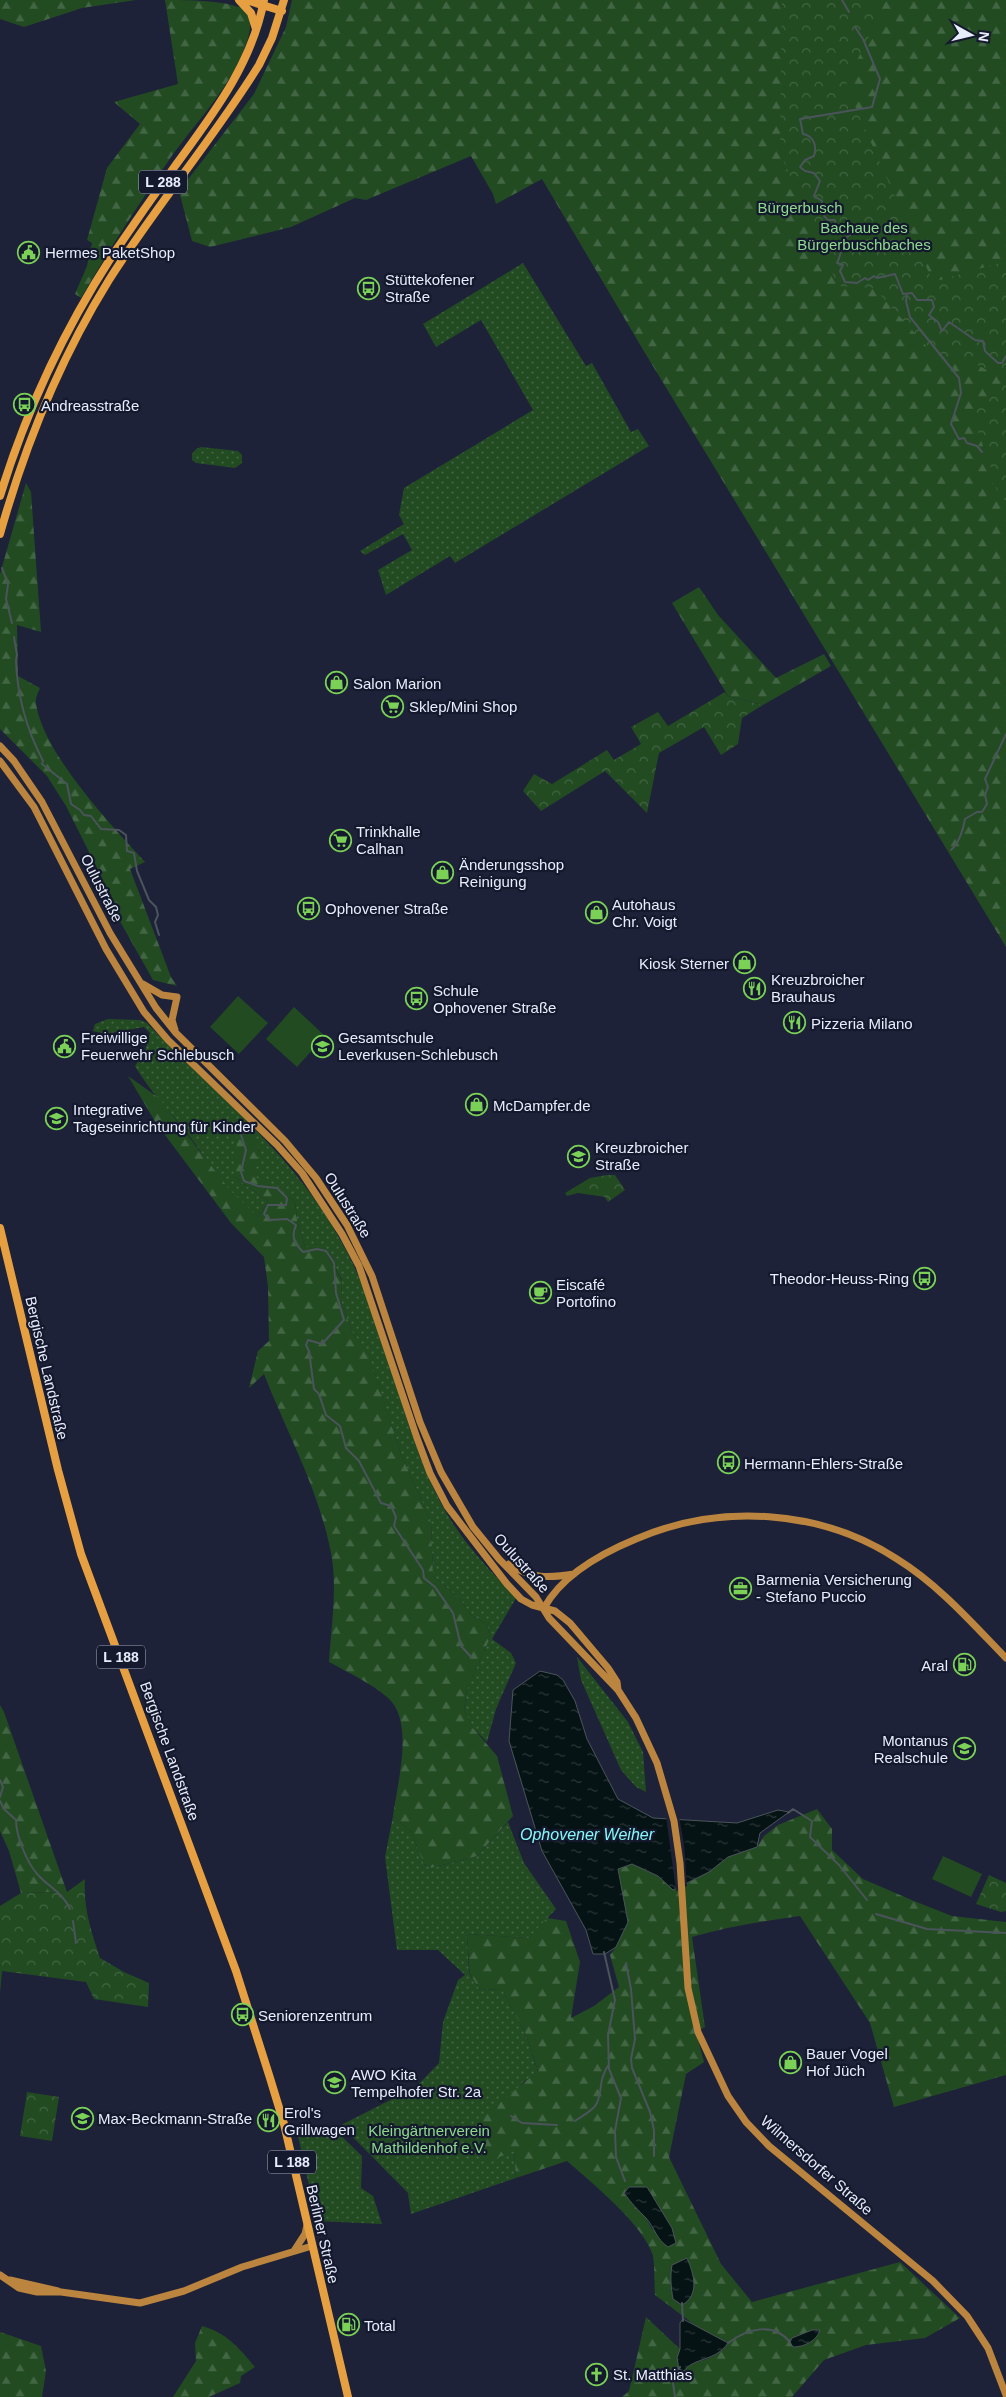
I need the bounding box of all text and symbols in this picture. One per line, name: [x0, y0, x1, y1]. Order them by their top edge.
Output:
north arrow: [946, 10, 996, 60]
text: N: [975, 31, 993, 43]
road number: L 288: [139, 170, 187, 193]
park label: Bürgerbusch: [757, 199, 843, 216]
park label: Bachaue des Bürgerbuschbaches: [797, 219, 931, 253]
public building icon: Hermes PaketShop: [17, 240, 41, 264]
place label: Hermes PaketShop: [45, 244, 175, 261]
place label: Stüttekofener Straße: [385, 271, 474, 305]
bus stop icon: Stüttekofener Straße: [357, 276, 381, 300]
bus stop icon: Andreasstraße: [13, 393, 37, 417]
place label: Andreasstraße: [41, 397, 139, 414]
shop icon: Salon Marion: [325, 671, 349, 695]
place label: Salon Marion: [353, 675, 441, 692]
supermarket icon: Sklep/Mini Shop: [381, 694, 405, 718]
place label: Sklep/Mini Shop: [409, 698, 517, 715]
place label: Trinkhalle Calhan: [356, 823, 420, 857]
supermarket icon: Trinkhalle Calhan: [328, 828, 352, 852]
street label: Oulustraße: [78, 851, 126, 925]
place label: Änderungsshop Reinigung: [459, 856, 564, 890]
shop icon: Änderungsshop Reinigung: [431, 861, 455, 885]
bus stop icon: Ophovener Straße: [297, 896, 321, 920]
place label: Autohaus Chr. Voigt: [612, 896, 678, 930]
place label: Ophovener Straße: [325, 900, 448, 917]
shop icon: Autohaus Chr. Voigt: [584, 901, 608, 925]
shop icon: Kiosk Sterner: [733, 951, 757, 975]
place label: Kiosk Sterner: [639, 955, 729, 972]
place label: Kreuzbroicher Brauhaus: [771, 971, 864, 1005]
restaurant icon: Kreuzbroicher Brauhaus: [743, 976, 767, 1000]
place label: Schule Ophovener Straße: [433, 982, 556, 1016]
bus stop icon: Schule Ophovener Straße: [405, 987, 429, 1011]
restaurant icon: Pizzeria Milano: [783, 1011, 807, 1035]
place label: Pizzeria Milano: [811, 1015, 913, 1032]
place label: Freiwillige Feuerwehr Schlebusch: [81, 1029, 234, 1063]
place label: Gesamtschule Leverkusen-Schlebusch: [338, 1029, 498, 1063]
public building icon: Freiwillige Feuerwehr Schlebusch: [53, 1034, 77, 1058]
school or university icon: Gesamtschule Leverkusen-Schlebusch: [310, 1034, 334, 1058]
shop icon: McDampfer.de: [465, 1093, 489, 1117]
place label: McDampfer.de: [493, 1097, 591, 1114]
place label: Integrative Tageseinrichtung für Kinder: [73, 1101, 256, 1135]
school or university icon: Integrative Tageseinrichtung für Kinder: [45, 1106, 69, 1130]
place label: Kreuzbroicher Straße: [595, 1139, 688, 1173]
school or university icon: Kreuzbroicher Straße: [567, 1144, 591, 1168]
street label: Oulustraße: [321, 1169, 375, 1241]
bus stop icon: Theodor-Heuss-Ring: [913, 1266, 937, 1290]
place label: Theodor-Heuss-Ring: [770, 1270, 909, 1287]
place label: Eiscafé Portofino: [556, 1276, 616, 1310]
cafe icon: Eiscafé Portofino: [528, 1281, 552, 1305]
street label: Bergische Landstraße: [22, 1295, 72, 1441]
bus stop icon: Hermann-Ehlers-Straße: [716, 1451, 740, 1475]
place label: Hermann-Ehlers-Straße: [744, 1455, 903, 1472]
street label: Oulustraße: [491, 1530, 553, 1596]
place label: Barmenia Versicherung - Stefano Puccio: [756, 1571, 912, 1605]
office icon: Barmenia Versicherung - Stefano Puccio: [728, 1576, 752, 1600]
road number: L 188: [97, 1645, 145, 1668]
fuel station icon: Aral: [952, 1653, 976, 1677]
place label: Aral: [921, 1657, 948, 1674]
street label: Bergische Landstraße: [137, 1679, 203, 1823]
place label: Montanus Realschule: [874, 1732, 948, 1766]
school or university icon: Montanus Realschule: [952, 1737, 976, 1761]
water label: Ophovener Weiher: [520, 1826, 655, 1843]
bus stop icon: Seniorenzentrum: [230, 2003, 254, 2027]
place label: Seniorenzentrum: [258, 2007, 372, 2024]
place label: Bauer Vogel Hof Jüch: [806, 2045, 888, 2079]
shop icon: Bauer Vogel Hof Jüch: [778, 2050, 802, 2074]
place label: AWO Kita Tempelhofer Str. 2a: [351, 2066, 482, 2100]
school or university icon: AWO Kita Tempelhofer Str. 2a: [323, 2071, 347, 2095]
place label: Erol's Grillwagen: [284, 2104, 355, 2138]
school or university icon: Max-Beckmann-Straße: [70, 2106, 94, 2130]
restaurant icon: Erol's Grillwagen: [256, 2109, 280, 2133]
place label: Max-Beckmann-Straße: [98, 2110, 252, 2127]
street label: Wilmersdorfer Straße: [758, 2112, 876, 2218]
park label: Kleingärtnerverein Mathildenhof e.V.: [368, 2122, 490, 2156]
road number: L 188: [268, 2150, 316, 2174]
street label: Berliner Straße: [303, 2183, 343, 2285]
fuel station icon: Total: [336, 2313, 360, 2337]
place label: Total: [364, 2317, 396, 2334]
church icon: St. Matthias: [585, 2362, 609, 2386]
place label: St. Matthias: [613, 2366, 692, 2383]

